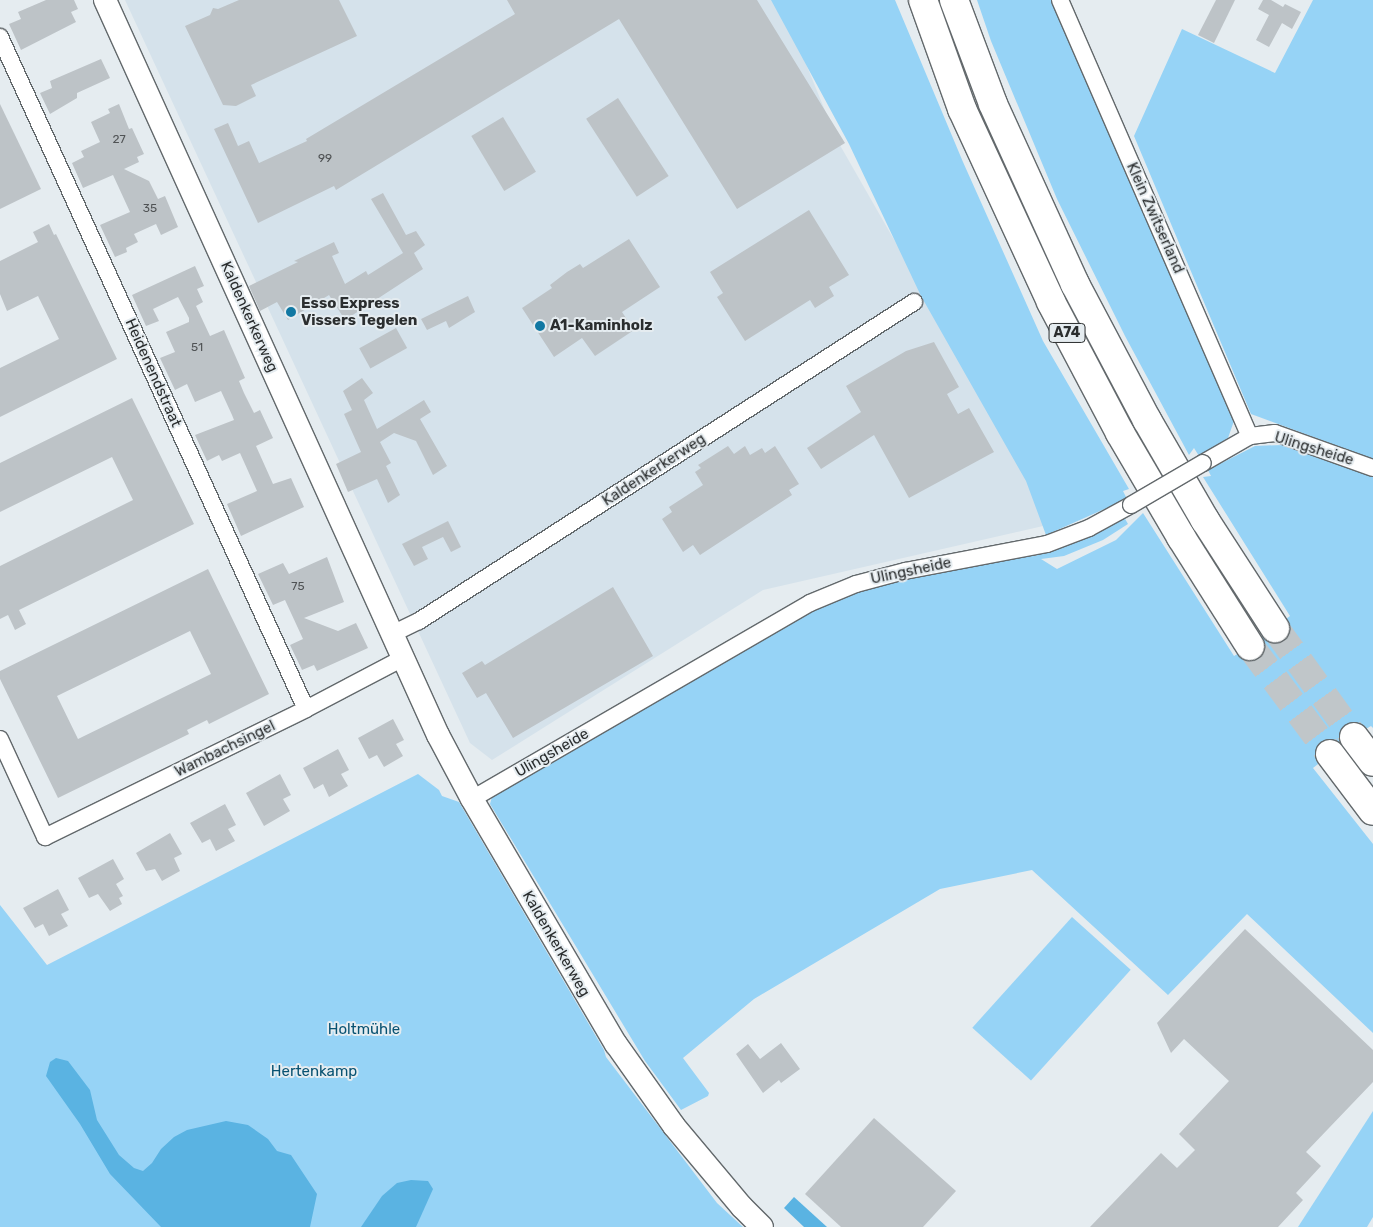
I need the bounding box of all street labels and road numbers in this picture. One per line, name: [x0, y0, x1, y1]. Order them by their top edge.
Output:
street label: Klein Zwitserland: [1122, 160, 1188, 276]
street label: Kaldenkerkerweg: [217, 259, 281, 375]
street label: Heidenendstraat: [121, 316, 185, 430]
road number: A74: [1048, 322, 1086, 344]
street label: Ulingsheide: [1272, 428, 1356, 470]
street label: Kaldenkerkerweg: [599, 430, 709, 510]
street label: Ulingsheide: [869, 554, 953, 588]
street label: Wambachsingel: [172, 717, 278, 781]
street label: Ulingsheide: [512, 725, 592, 781]
street label: Kaldenkerkerweg: [518, 888, 594, 1000]

